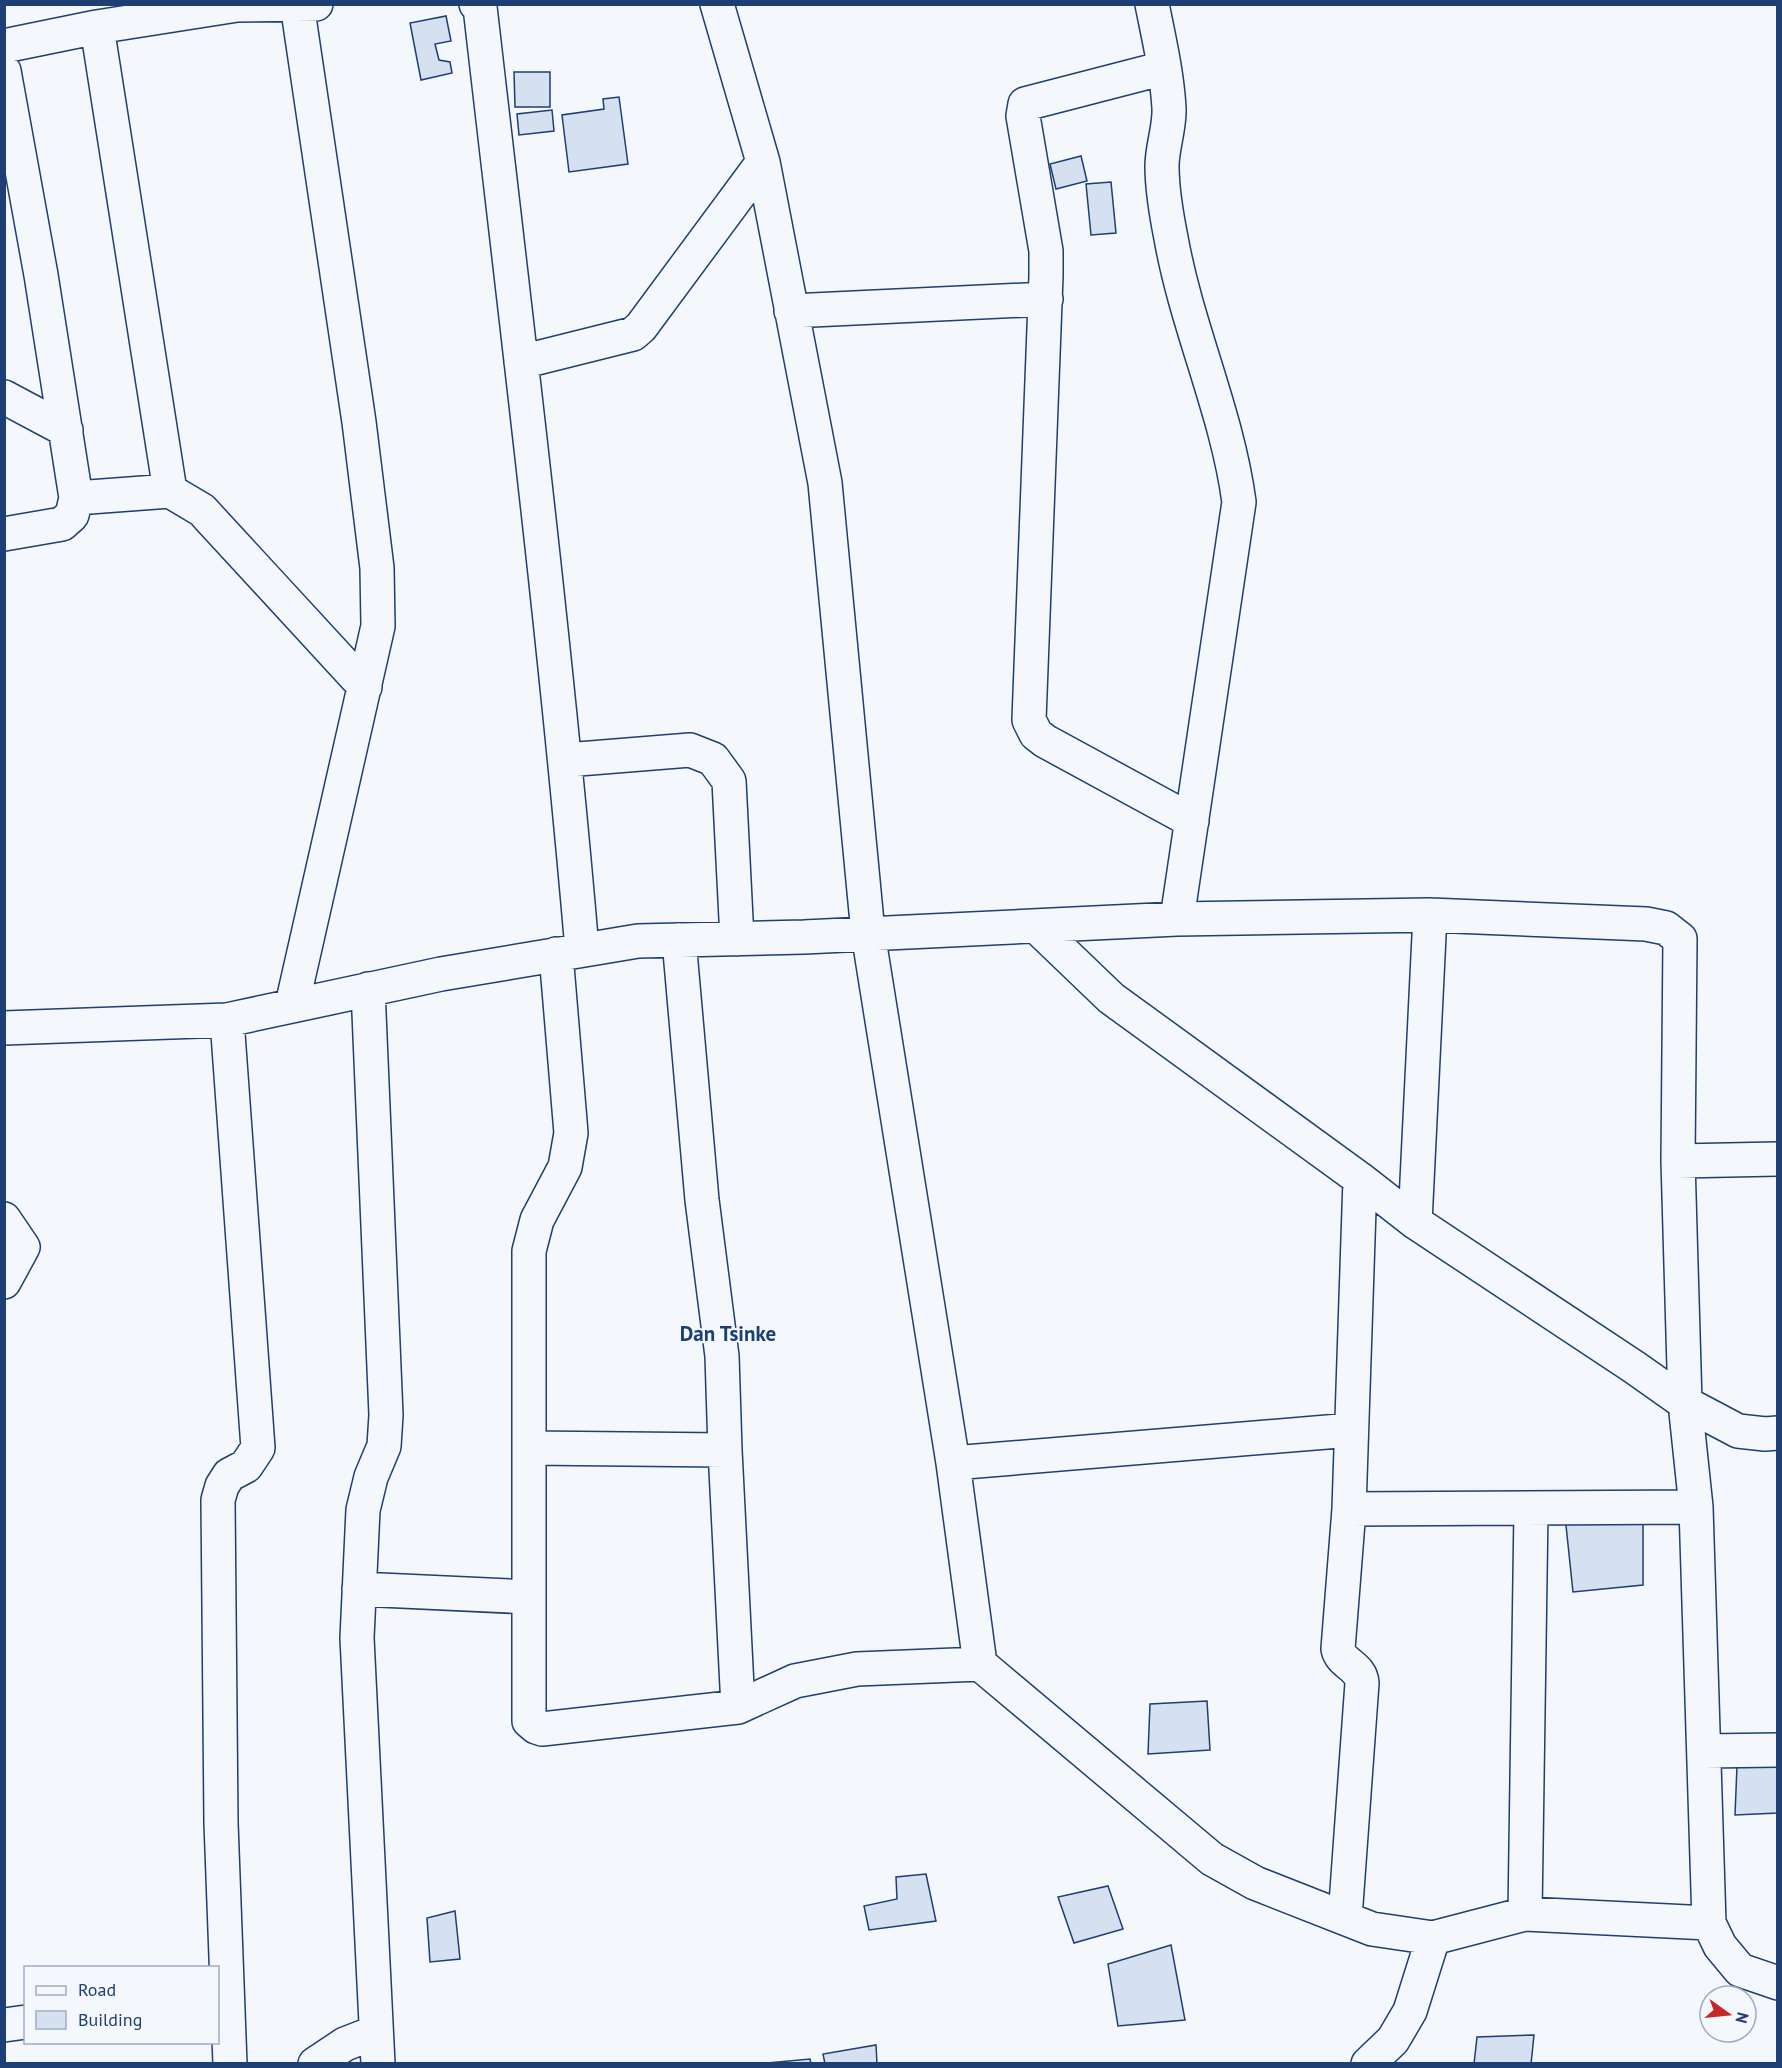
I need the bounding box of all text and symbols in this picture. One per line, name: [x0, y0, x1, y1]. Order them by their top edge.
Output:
district label: Dan Tsinke: [680, 1320, 776, 1347]
legend: [24, 1966, 219, 2044]
text: Road: [78, 1978, 116, 2001]
north arrow: [1698, 1984, 1758, 2044]
text: Building: [78, 2008, 142, 2031]
text: N: [1731, 2010, 1754, 2026]

